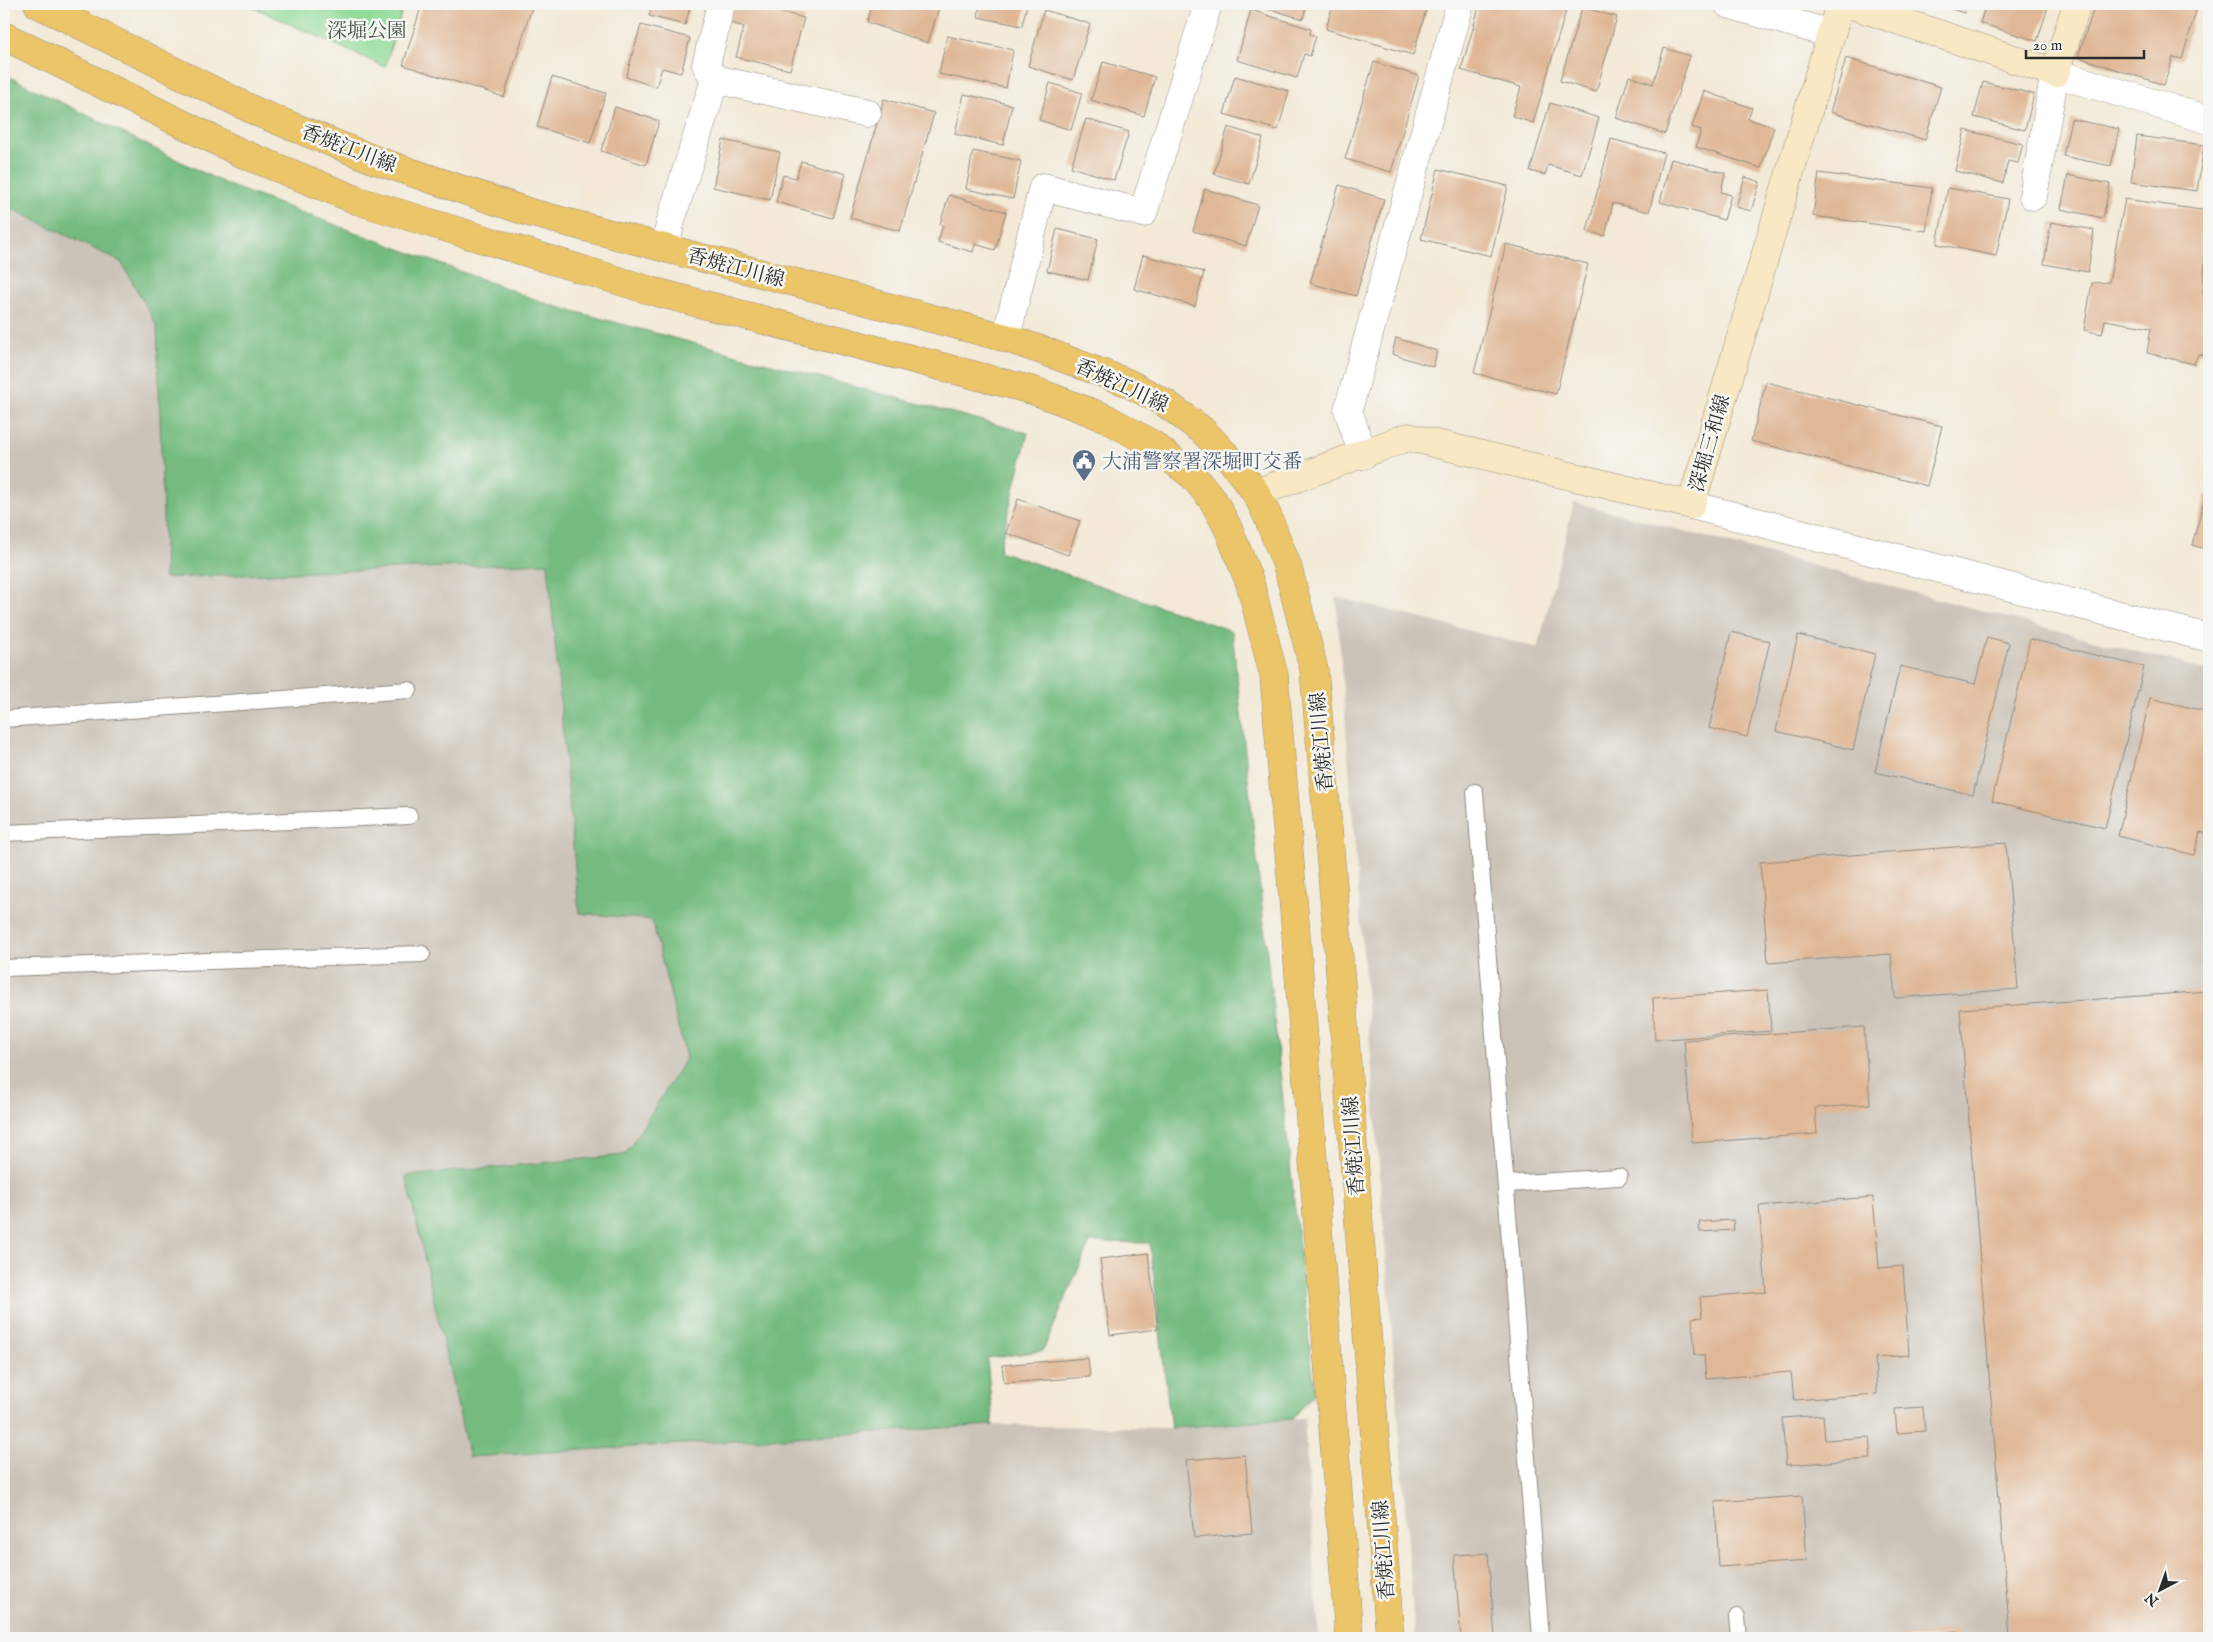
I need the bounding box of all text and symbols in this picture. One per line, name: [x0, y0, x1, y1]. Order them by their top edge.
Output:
park label: 深堀公園: [327, 19, 407, 44]
scale bar: [2026, 28, 2143, 60]
text: 20 m: [2033, 36, 2063, 55]
street label: 香焼江川線: [297, 120, 400, 179]
street label: 香焼江川線: [684, 243, 787, 293]
street label: 香焼江川線: [1071, 354, 1172, 419]
street label: 深堀三和線: [1685, 392, 1736, 495]
public building icon: 大浦警察署深堀町交番: [1071, 448, 1097, 482]
place label: 大浦警察署深堀町交番: [1102, 450, 1302, 475]
street label: 香焼江川線: [1306, 691, 1339, 793]
street label: 香焼江川線: [1339, 1095, 1370, 1197]
street label: 香焼江川線: [1369, 1499, 1400, 1601]
north arrow: [2136, 1564, 2186, 1614]
text: N: [2142, 1588, 2163, 1610]

